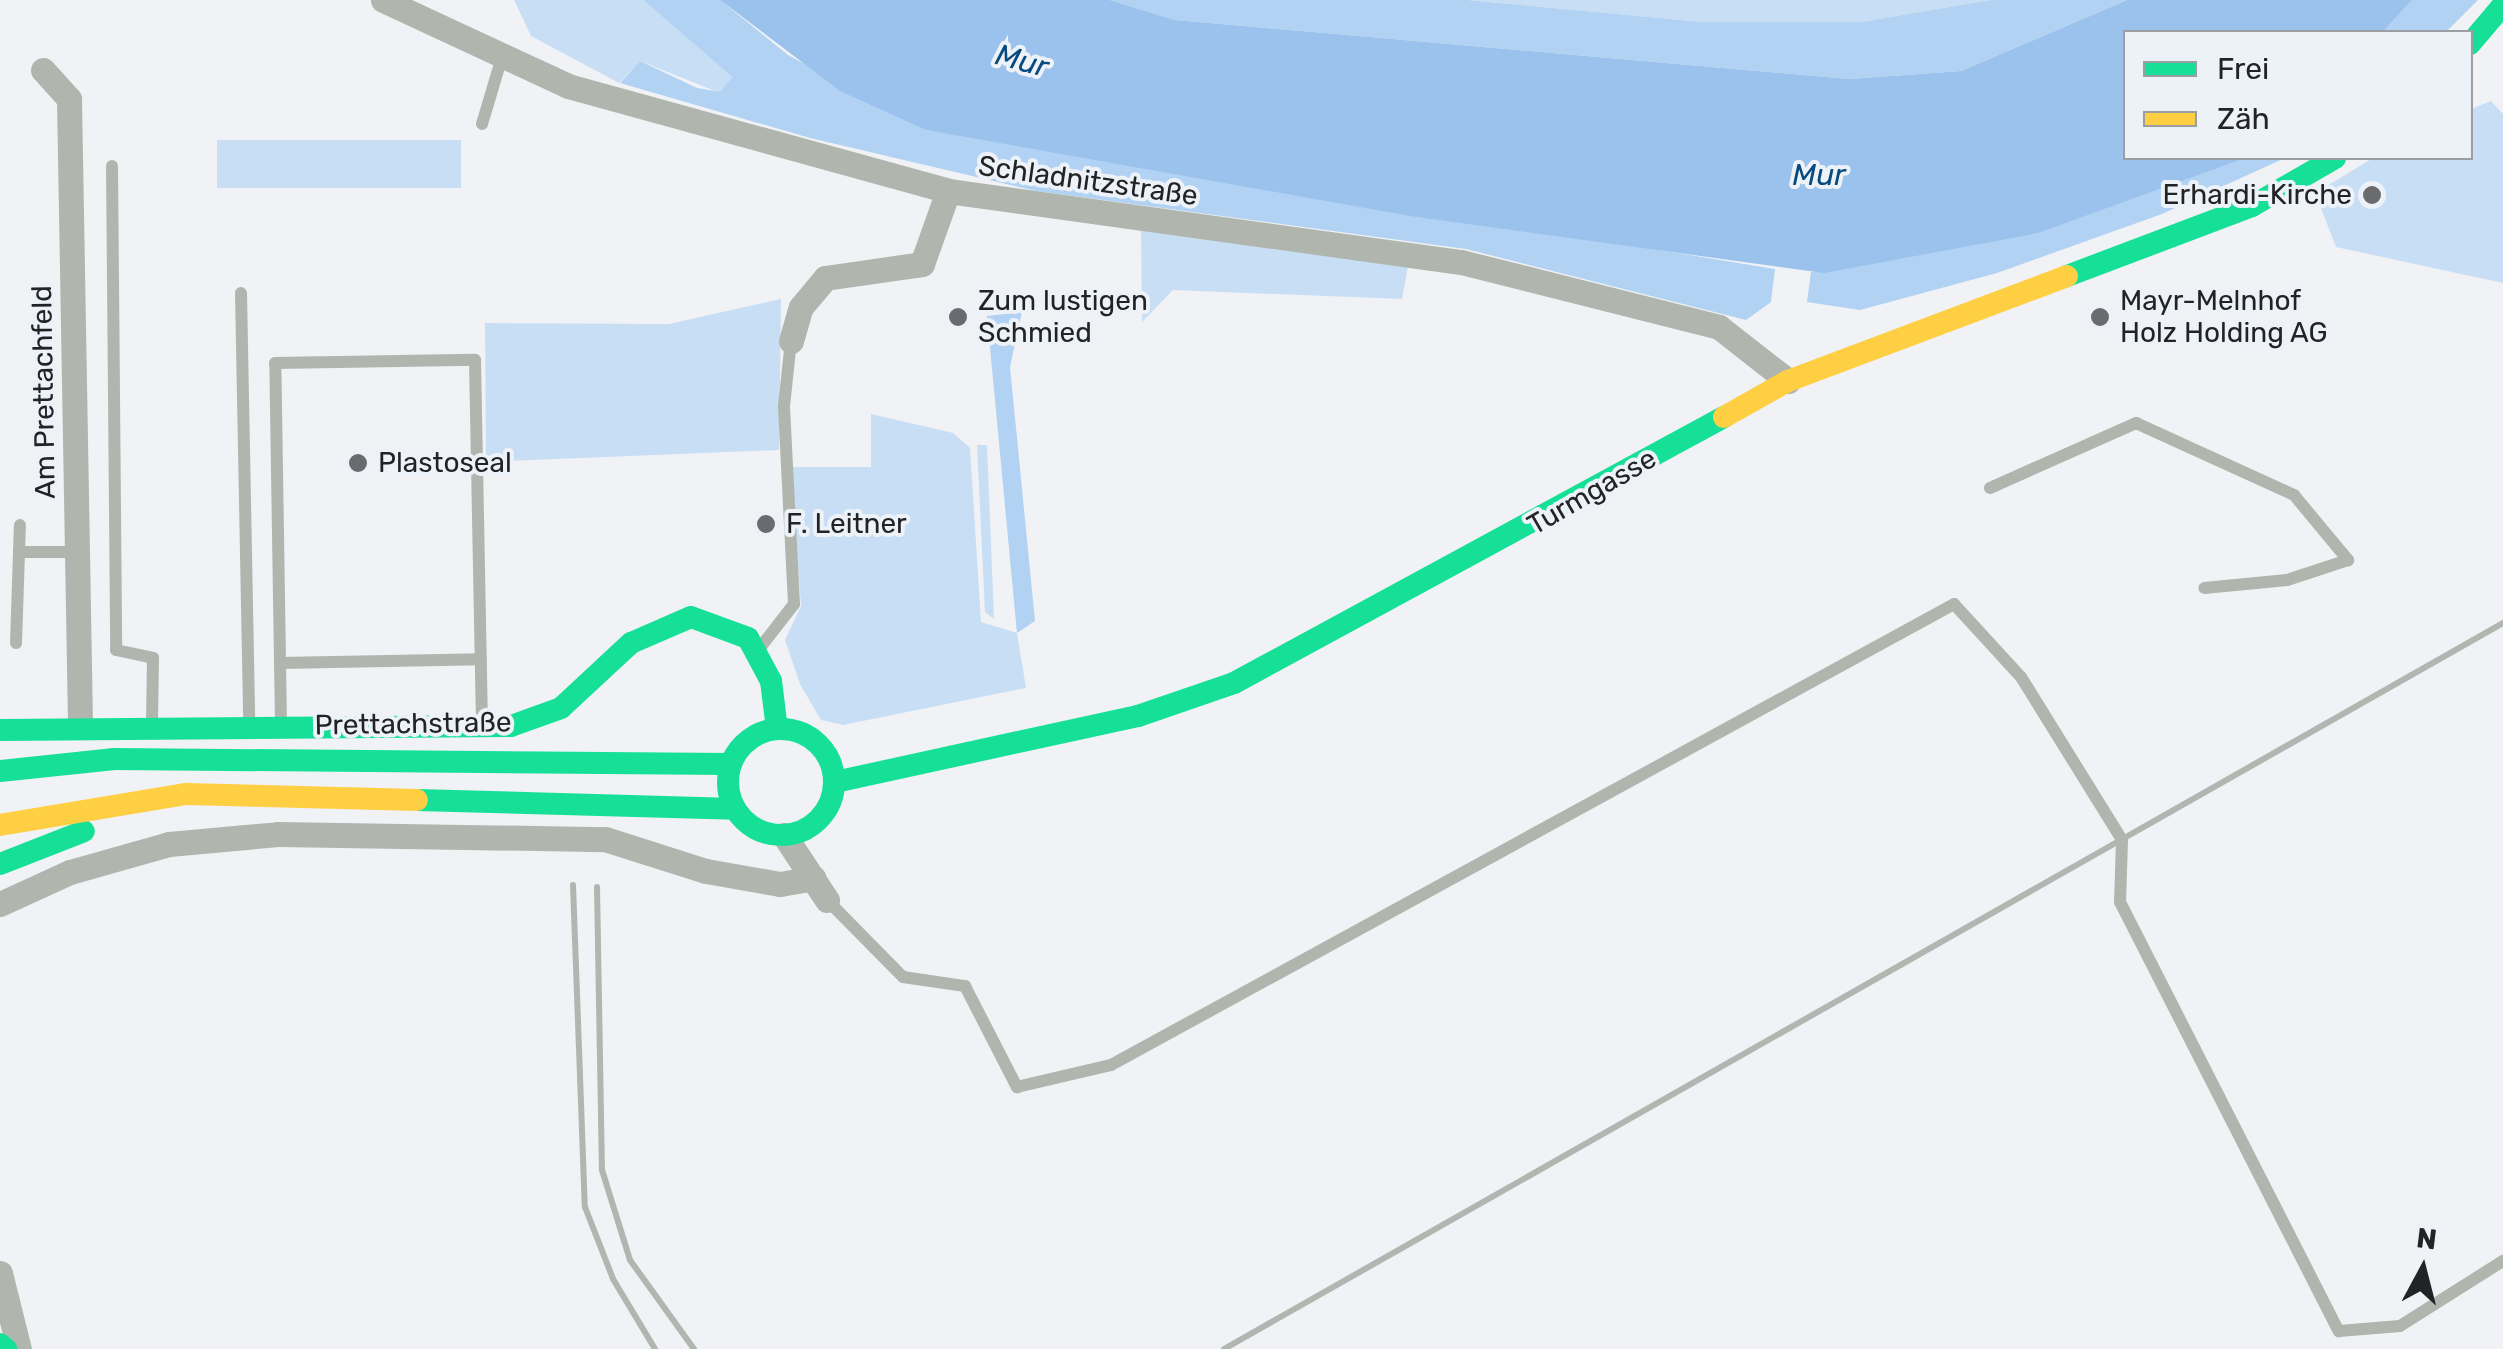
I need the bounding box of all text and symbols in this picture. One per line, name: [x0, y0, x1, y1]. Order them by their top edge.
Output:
legend: [2123, 30, 2473, 160]
water label: Mur: [992, 37, 1052, 85]
text: Frei: [2217, 51, 2269, 87]
text: Zäh: [2217, 101, 2270, 137]
street label: Schladnitzstraße: [976, 149, 1200, 213]
water label: Mur: [1792, 157, 1846, 193]
place label: Erhardi-Kirche: [2163, 178, 2352, 212]
marker: Erhardi-Kirche: [2361, 184, 2383, 206]
place label: Zum lustigen Schmied: [978, 284, 1148, 350]
place label: Mayr-Melnhof Holz Holding AG: [2120, 284, 2328, 350]
street label: Am Prettachfeld: [25, 285, 63, 499]
marker: Zum lustigen Schmied: [947, 306, 969, 328]
marker: Mayr-Melnhof Holz Holding AG: [2089, 306, 2111, 328]
street label: Turmgasse: [1522, 442, 1662, 542]
place label: Plastoseal: [378, 446, 512, 480]
marker: Plastoseal: [347, 452, 369, 474]
place label: F. Leitner: [786, 507, 907, 541]
marker: F. Leitner: [755, 513, 777, 535]
street label: Prettachstraße: [314, 705, 512, 743]
north arrow: [2373, 1219, 2473, 1319]
text: N: [2415, 1221, 2439, 1256]

